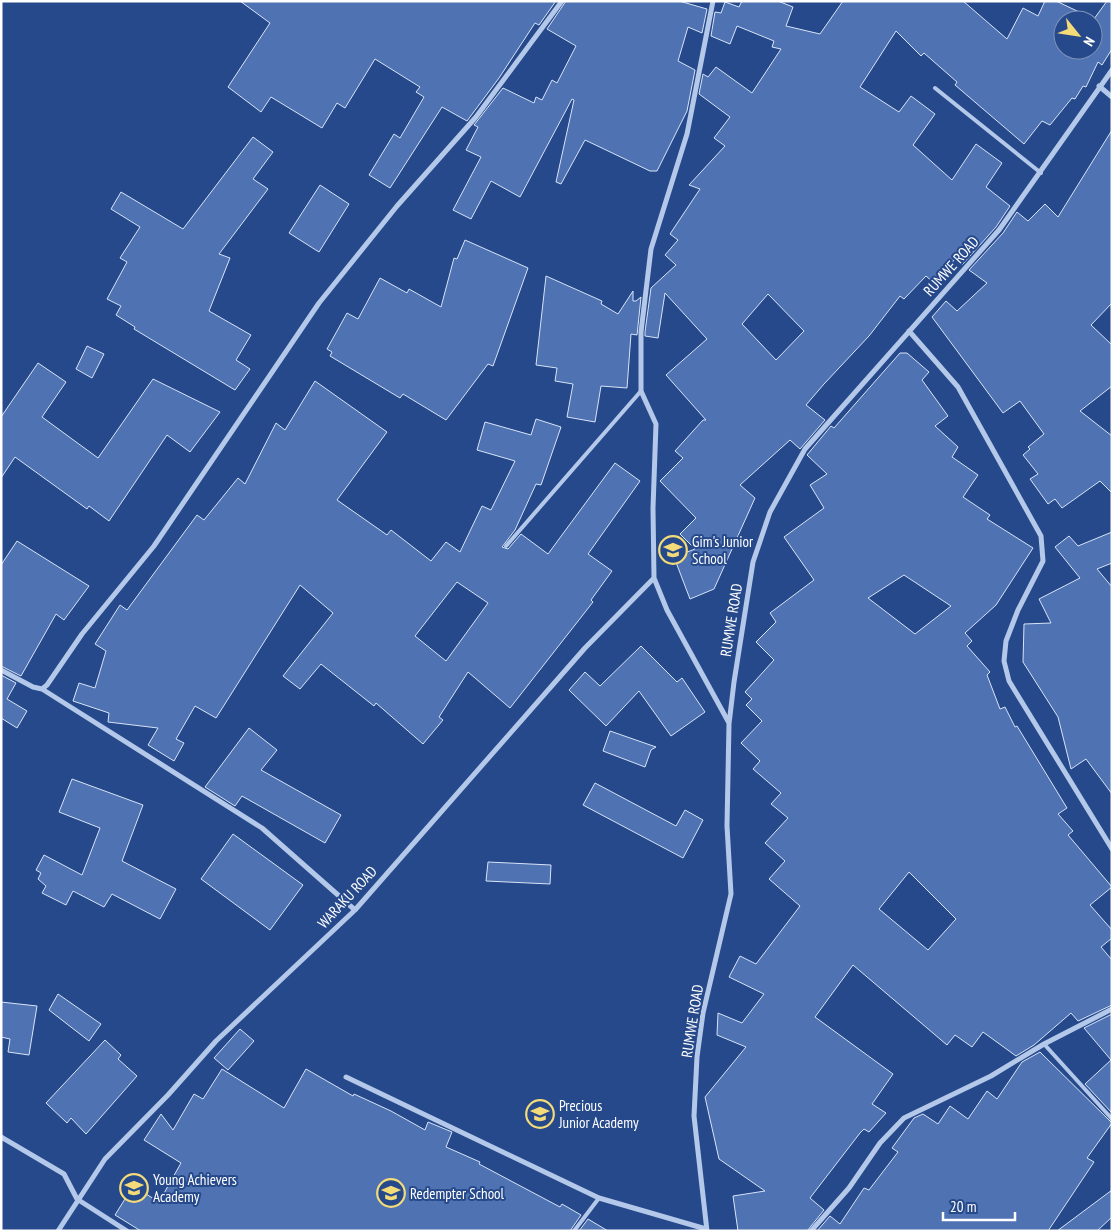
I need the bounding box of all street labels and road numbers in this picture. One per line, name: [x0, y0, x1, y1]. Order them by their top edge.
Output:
street label: RUMWE ROAD: [919, 232, 983, 300]
street label: RUMWE ROAD: [716, 582, 746, 658]
street label: WARAKU ROAD: [313, 862, 381, 932]
street label: RUMWE ROAD: [677, 983, 707, 1059]

